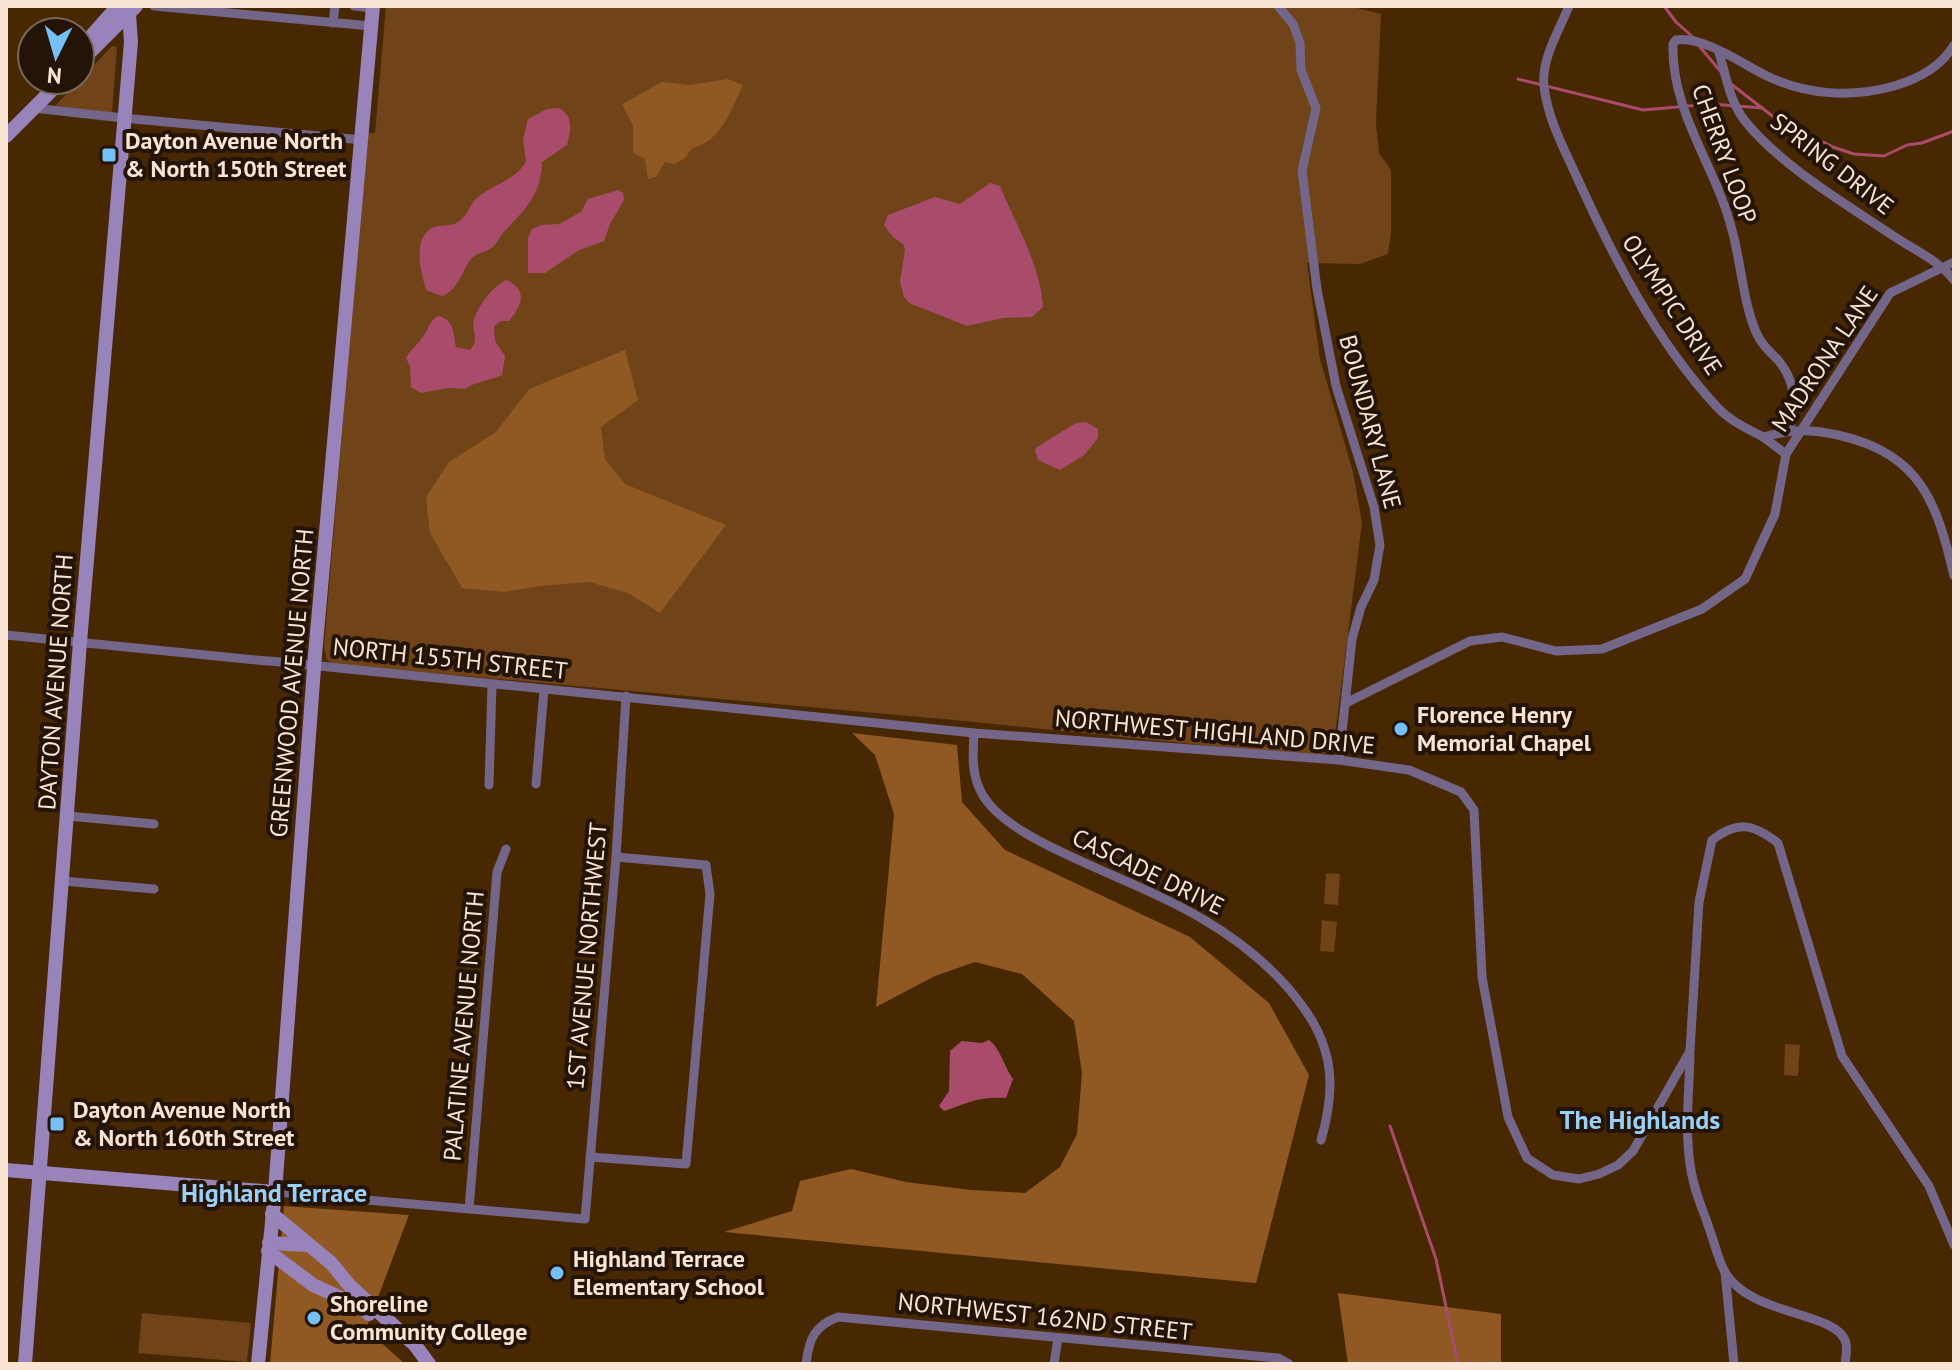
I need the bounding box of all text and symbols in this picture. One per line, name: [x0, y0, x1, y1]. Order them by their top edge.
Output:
north arrow: [16, 16, 96, 96]
text: N: [46, 61, 63, 91]
street label: CHERRY LOOP: [1685, 80, 1764, 228]
street label: SPRING DRIVE: [1764, 106, 1900, 221]
place label: Dayton Avenue North & North 150th Street: [125, 125, 347, 184]
marker: Dayton Avenue North & North 150th Street: [100, 146, 118, 164]
street label: OLYMPIC DRIVE: [1615, 228, 1729, 381]
street label: MADRONA LANE: [1764, 280, 1885, 438]
street label: BOUNDARY LANE: [1332, 331, 1409, 512]
street label: GREENWOOD AVENUE NORTH: [263, 527, 320, 839]
street label: DAYTON AVENUE NORTH: [31, 553, 80, 811]
street label: NORTH 155TH STREET: [331, 631, 569, 686]
place label: Florence Henry Memorial Chapel: [1417, 699, 1592, 758]
street label: NORTHWEST HIGHLAND DRIVE: [1054, 702, 1376, 761]
marker: Florence Henry Memorial Chapel: [1392, 720, 1410, 738]
street label: 1ST AVENUE NORTHWEST: [559, 821, 614, 1091]
street label: CASCADE DRIVE: [1067, 821, 1229, 922]
street label: PALATINE AVENUE NORTH: [436, 889, 491, 1162]
place label: Dayton Avenue North & North 160th Street: [73, 1094, 295, 1153]
district label: The Highlands: [1560, 1103, 1720, 1136]
marker: Dayton Avenue North & North 160th Street: [48, 1115, 66, 1133]
district label: Highland Terrace: [181, 1176, 367, 1209]
place label: Highland Terrace Elementary School: [573, 1243, 765, 1302]
marker: Highland Terrace Elementary School: [548, 1264, 566, 1282]
street label: NORTHWEST 162ND STREET: [896, 1286, 1194, 1347]
place label: Shoreline Community College: [330, 1288, 527, 1347]
marker: Shoreline Community College: [305, 1309, 323, 1327]

